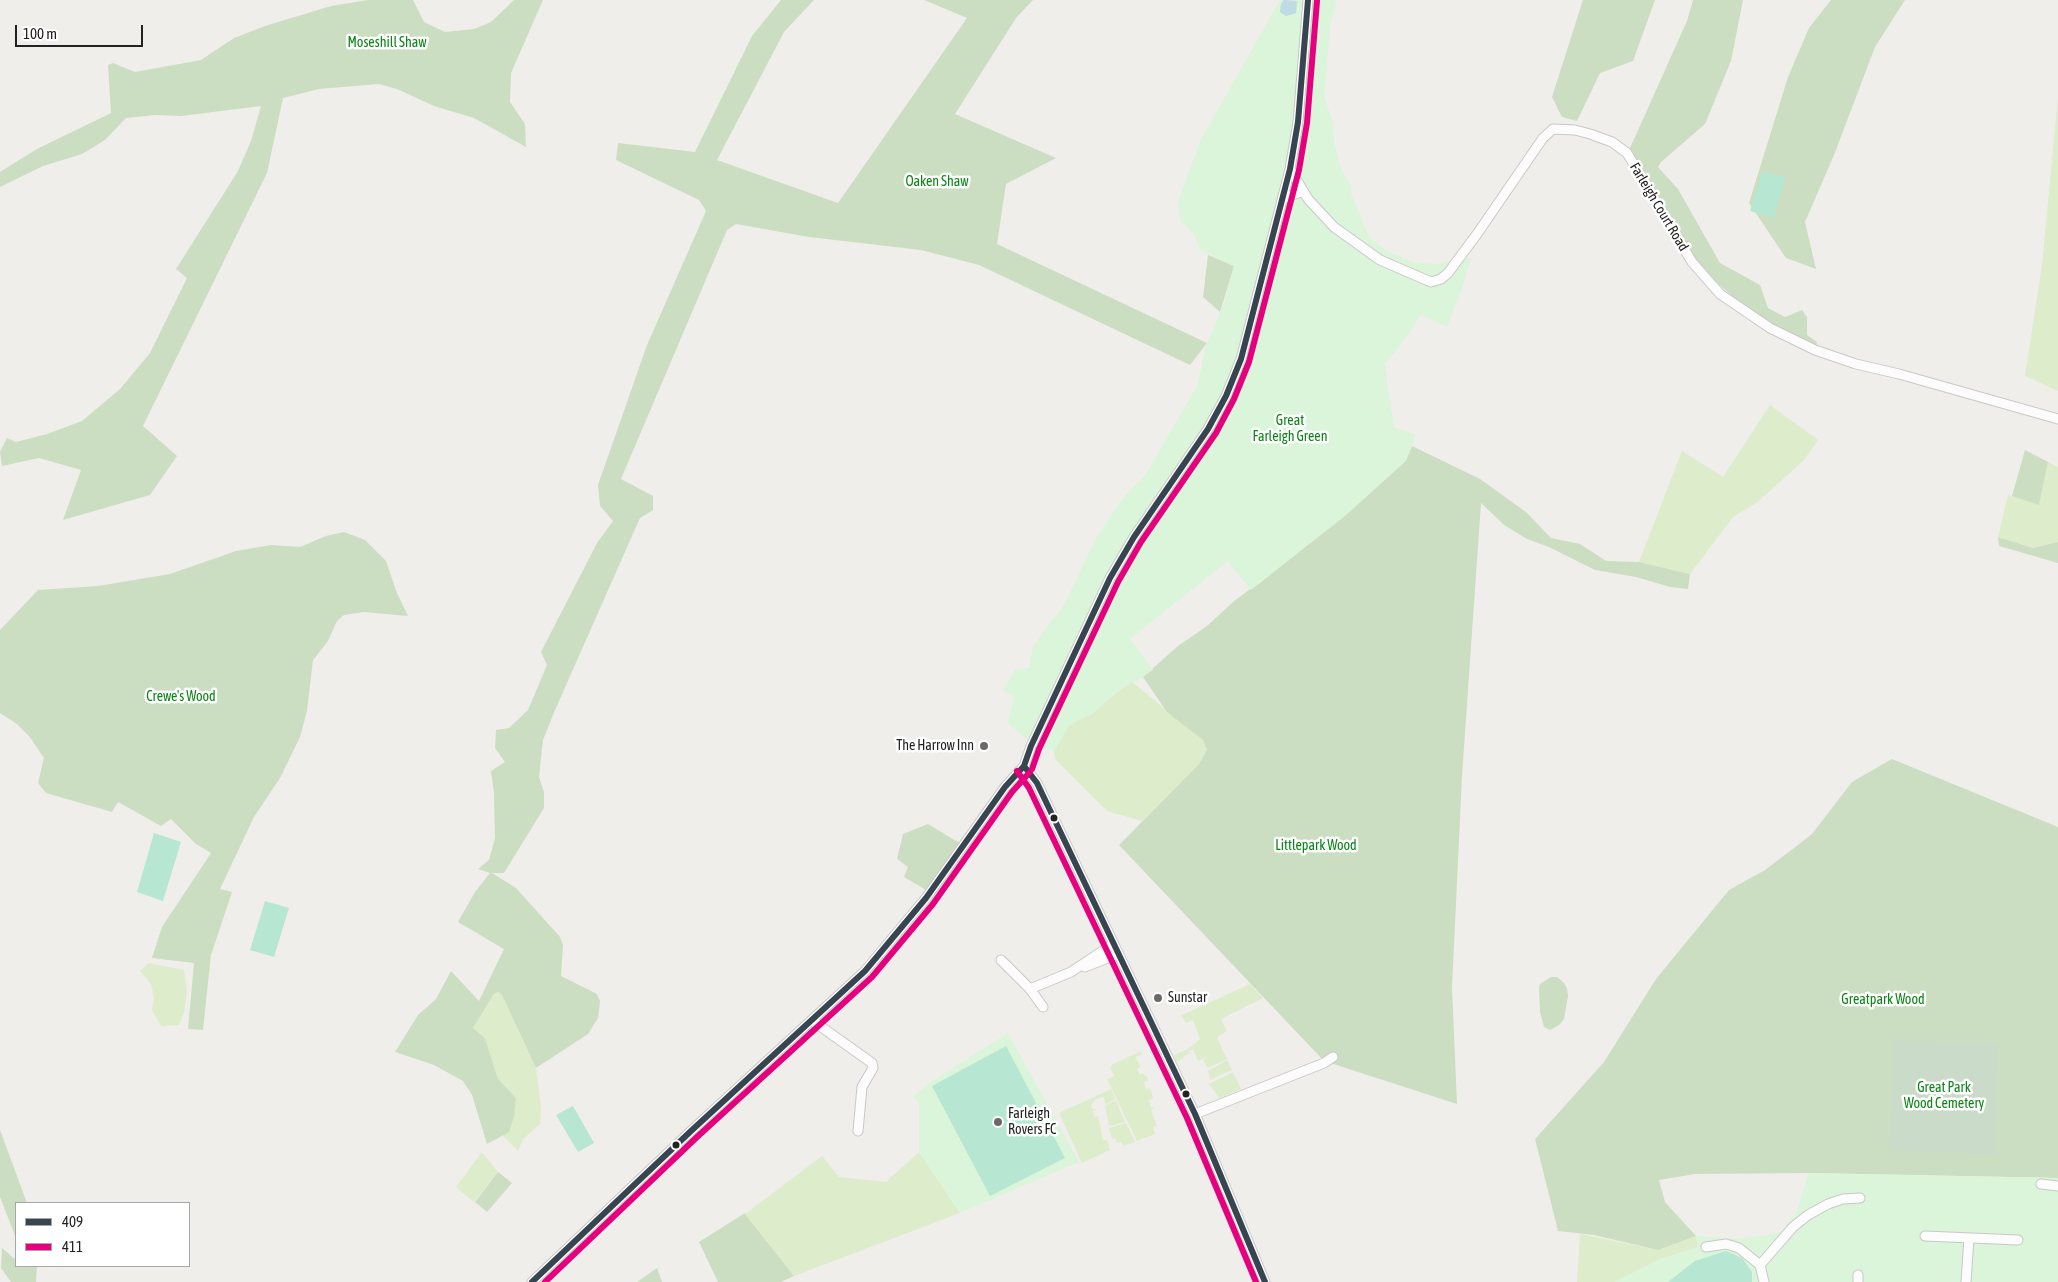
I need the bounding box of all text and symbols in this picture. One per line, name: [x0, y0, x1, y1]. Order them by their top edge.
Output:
scale bar: [18, 15, 145, 47]
text: 100 m: [23, 25, 57, 42]
park label: Moseshill Shaw: [347, 35, 427, 51]
street label: Farleigh Court Road: [1626, 160, 1692, 254]
park label: Oaken Shaw: [905, 174, 969, 190]
park label: Great Farleigh Green: [1253, 413, 1327, 446]
park label: Crewe's Wood: [146, 689, 216, 705]
place label: The Harrow Inn: [896, 738, 974, 754]
marker: The Harrow Inn: [978, 740, 990, 752]
unlabelled marker: [1049, 813, 1059, 823]
park label: Littlepark Wood: [1275, 838, 1357, 854]
place label: Sunstar: [1168, 990, 1207, 1006]
marker: Sunstar: [1152, 992, 1164, 1004]
park label: Greatpark Wood: [1841, 992, 1925, 1008]
park label: Great Park Wood Cemetery: [1904, 1080, 1984, 1112]
unlabelled marker: [1181, 1089, 1191, 1099]
place label: Farleigh Rovers FC: [1008, 1106, 1056, 1138]
marker: Farleigh Rovers FC: [992, 1116, 1004, 1128]
unlabelled marker: [671, 1140, 681, 1150]
legend: [15, 1202, 190, 1267]
text: 409: [62, 1213, 83, 1230]
text: 411: [62, 1238, 83, 1255]

